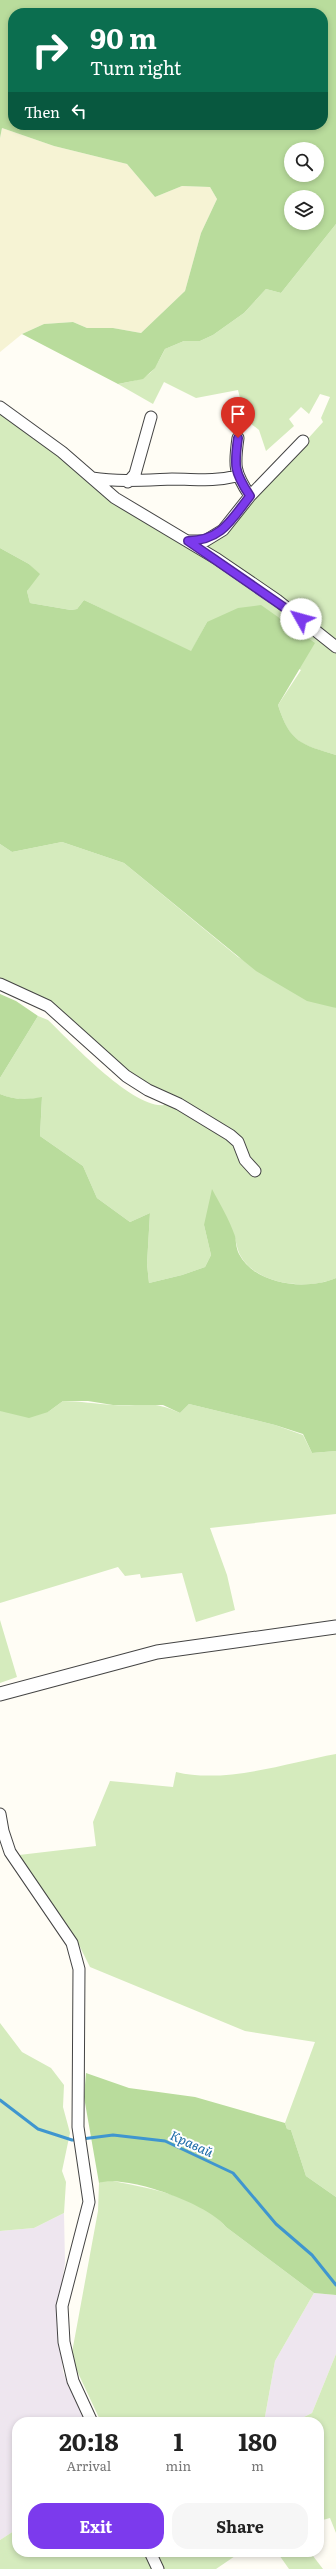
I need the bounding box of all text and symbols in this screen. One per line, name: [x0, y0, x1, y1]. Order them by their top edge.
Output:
text: 90 m: [90, 16, 157, 58]
icon: right: [24, 24, 76, 76]
text: Turn right: [90, 54, 181, 81]
text: Then: [24, 100, 60, 123]
icon: left: [68, 100, 90, 122]
map controls: [284, 142, 324, 230]
button: search: [284, 142, 324, 182]
button: layers: [284, 190, 324, 230]
pin: [221, 397, 255, 438]
icon: arrive: [227, 403, 249, 425]
position arrow: [280, 598, 322, 640]
water label: Кравай: [167, 2125, 217, 2161]
text: 20:18: [59, 2423, 119, 2458]
text: 1: [173, 2423, 183, 2458]
text: 180: [238, 2423, 277, 2458]
text: Arrival: [67, 2456, 111, 2475]
text: min: [166, 2456, 191, 2475]
text: m: [251, 2456, 264, 2475]
button: Exit: [28, 2503, 164, 2549]
button: Share: [172, 2503, 308, 2549]

